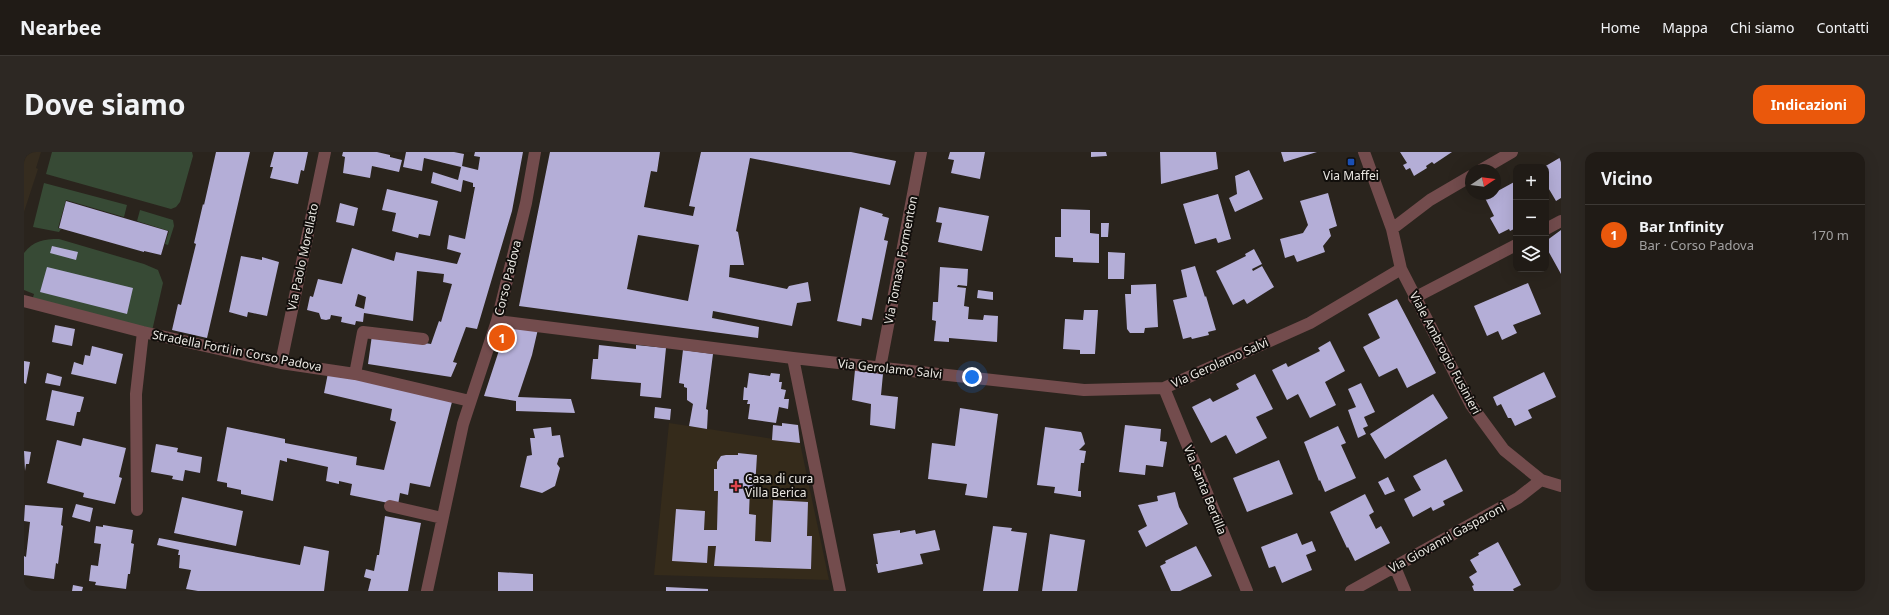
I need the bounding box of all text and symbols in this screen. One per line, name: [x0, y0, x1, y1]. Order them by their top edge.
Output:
text: Nearbee: [20, 15, 101, 41]
text: Home: [1600, 18, 1640, 37]
text: Mappa: [1662, 18, 1708, 37]
text: Chi siamo: [1730, 18, 1794, 37]
text: Contatti: [1816, 18, 1869, 37]
text: Dove siamo: [24, 85, 185, 123]
button: Indicazioni: [1753, 85, 1865, 124]
marker: Via Maffei: [1346, 157, 1356, 167]
north arrow: [1465, 164, 1501, 200]
map controls: [1513, 164, 1549, 272]
button: +: [1513, 164, 1549, 200]
place label: Via Maffei: [1323, 167, 1379, 184]
text: Vicino: [1601, 167, 1653, 190]
street label: Via Tomaso Formenton: [880, 194, 921, 325]
button: −: [1513, 200, 1549, 236]
street label: Via Paolo Morellato: [283, 202, 322, 312]
text: Bar Infinity: [1639, 216, 1724, 236]
text: 1: [1610, 226, 1618, 244]
text: 170 m: [1811, 226, 1849, 244]
button: layers: [1513, 236, 1549, 272]
text: Bar · Corso Padova: [1639, 236, 1754, 254]
street label: Corso Padova: [490, 238, 525, 317]
street label: Viale Ambrogio Fusinieri: [1406, 288, 1485, 417]
pin: 1: [489, 323, 515, 353]
street label: Stradella Forti in Corso Padova: [151, 326, 323, 375]
street label: Via Gerolamo Salvi: [1169, 333, 1271, 392]
street label: Via Gerolamo Salvi: [837, 355, 943, 382]
your location: [962, 367, 982, 387]
street label: Via Santa Bertilla: [1180, 443, 1231, 537]
place label: Casa di cura Villa Berica: [745, 470, 813, 501]
marker: Casa di cura Villa Berica: [730, 480, 742, 492]
street label: Via Giovanni Gasparoni: [1385, 498, 1508, 577]

